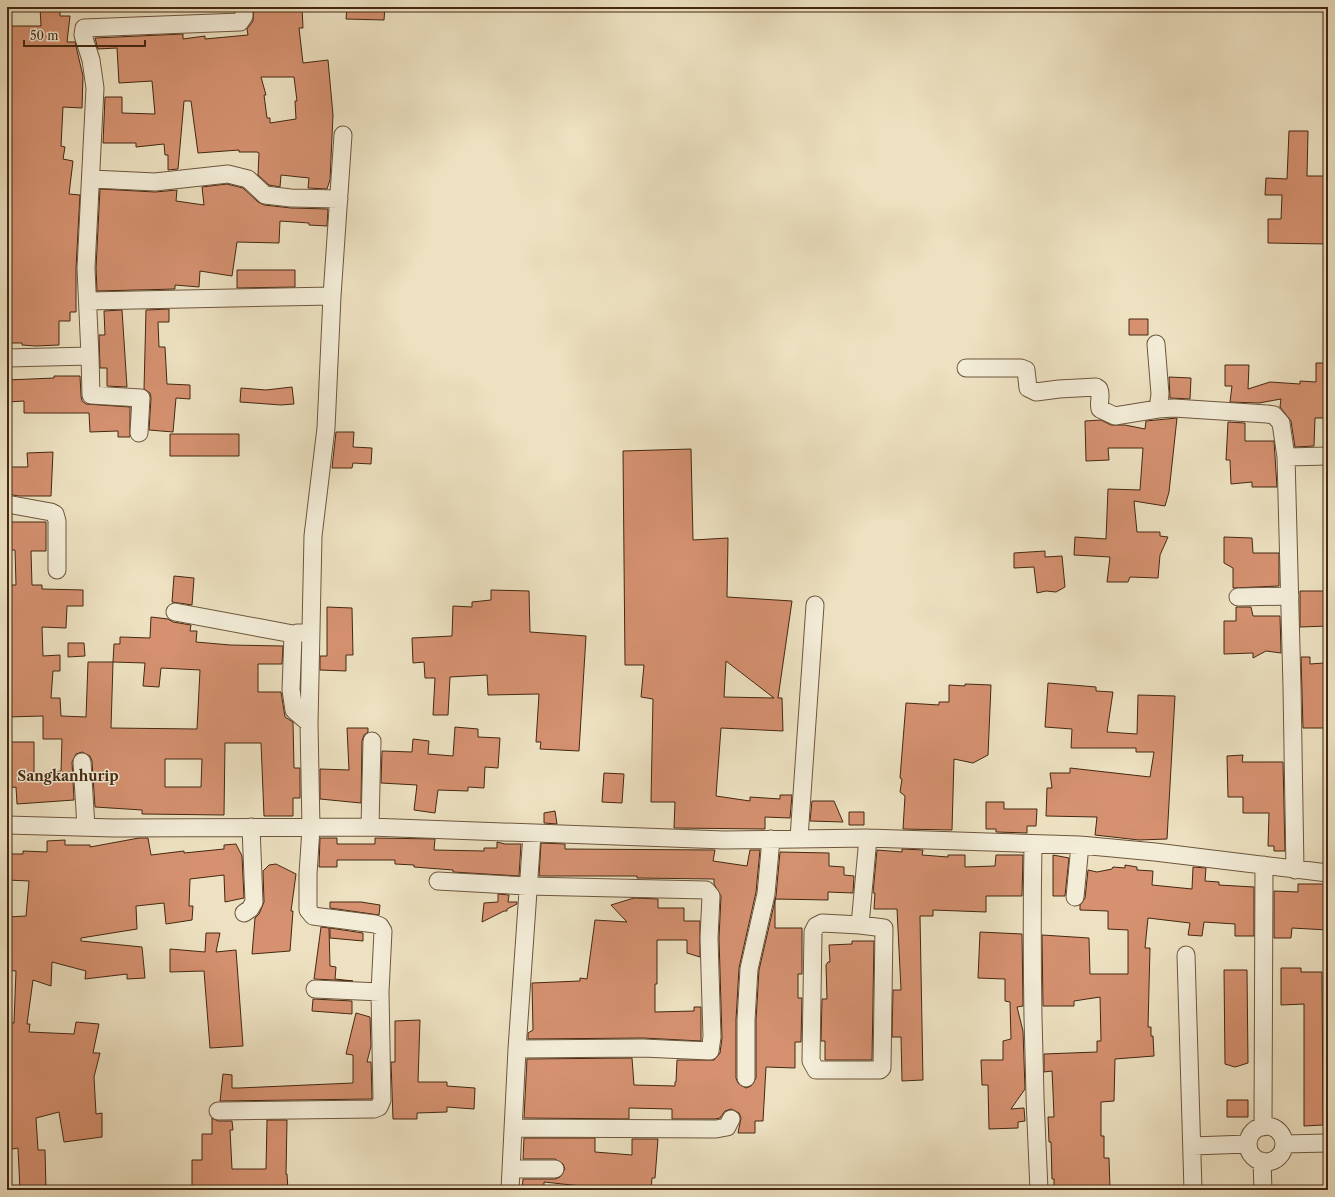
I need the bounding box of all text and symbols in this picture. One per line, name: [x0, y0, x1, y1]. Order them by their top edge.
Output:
scale bar: [24, 22, 145, 48]
text: 50 m: [30, 28, 59, 43]
district label: Sangkanhurip: [17, 767, 119, 785]

